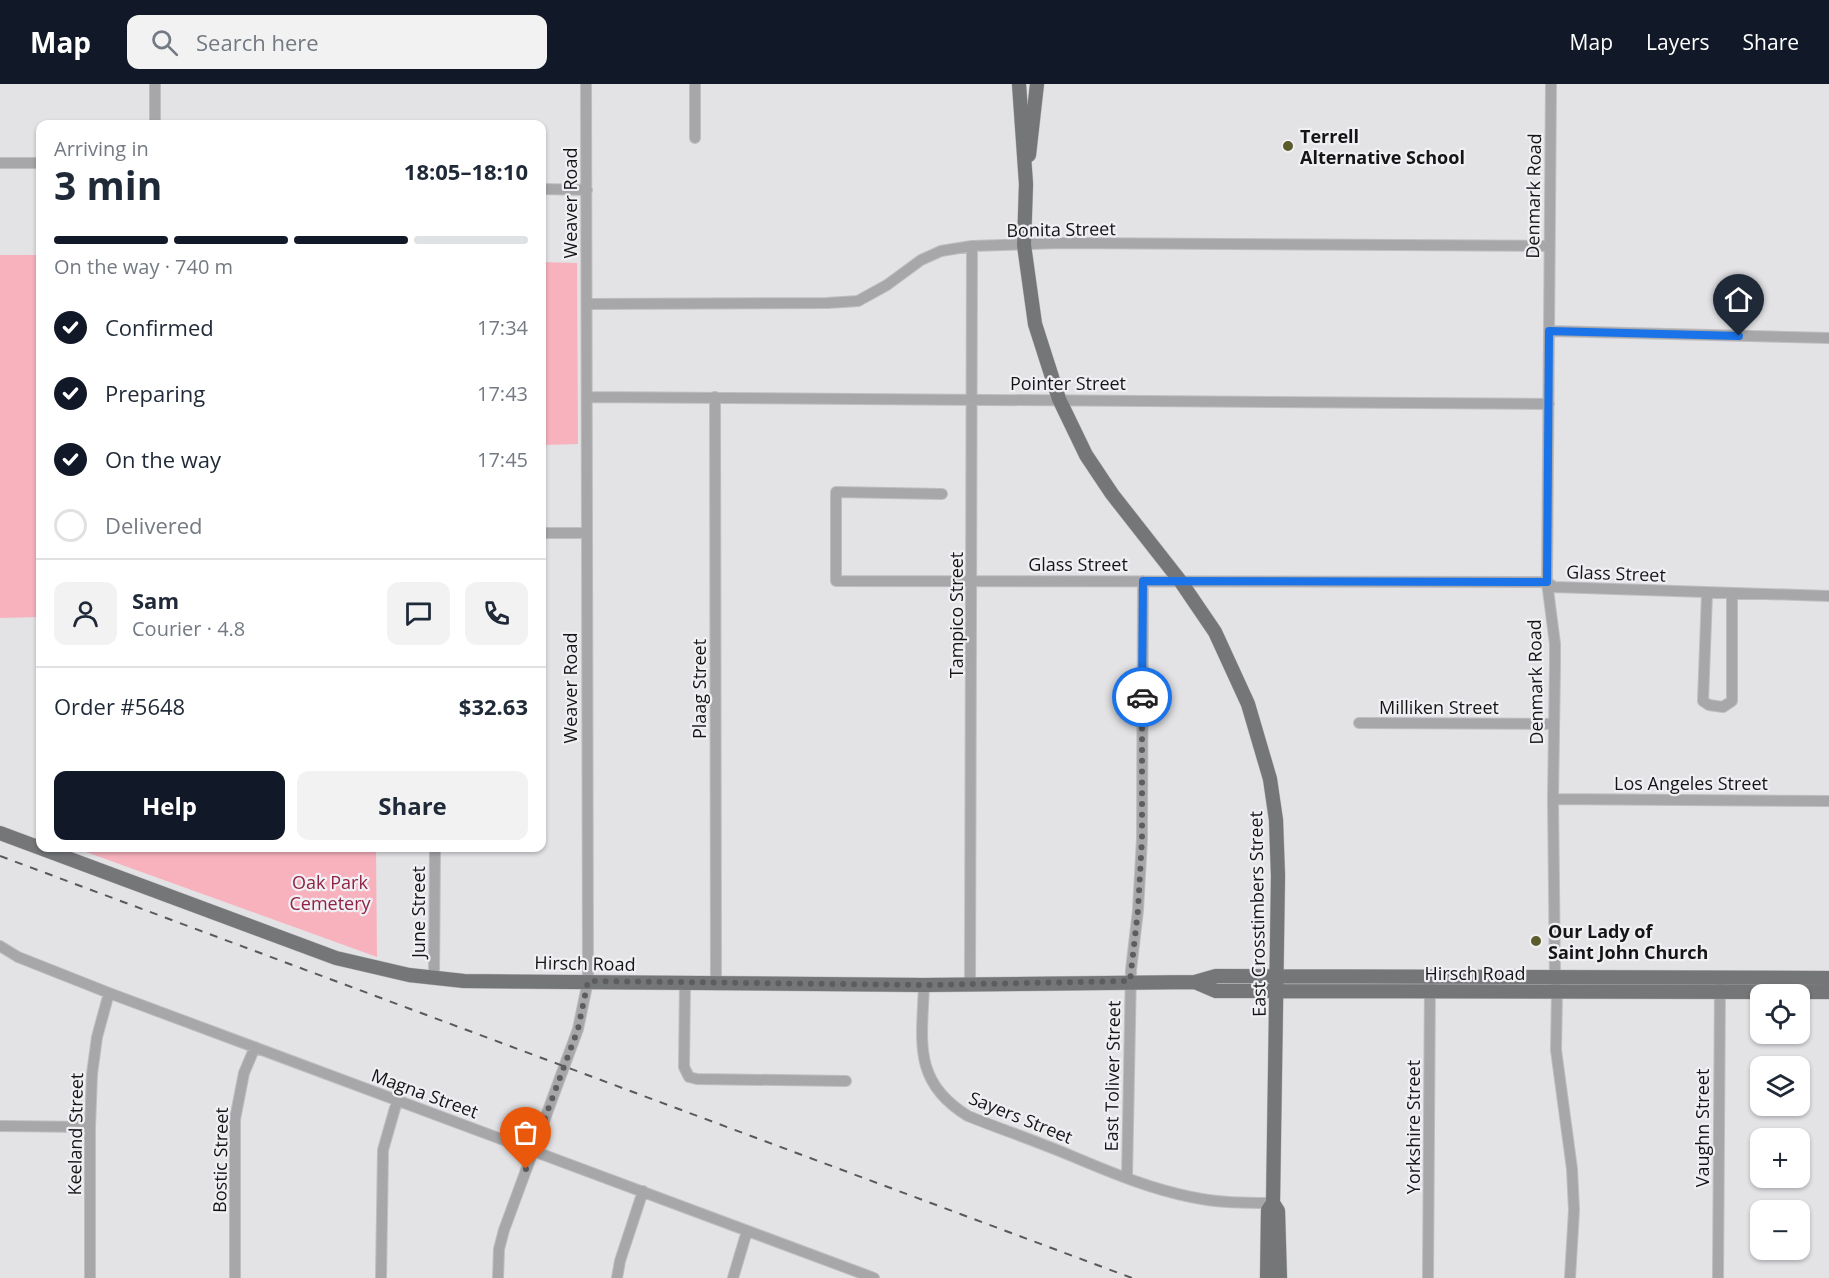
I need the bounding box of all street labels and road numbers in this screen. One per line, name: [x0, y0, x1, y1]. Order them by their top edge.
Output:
street label: Denmark Road: [1520, 133, 1546, 259]
street label: Weaver Road: [558, 148, 582, 258]
street label: Bonita Street: [1006, 216, 1116, 242]
street label: Pointer Street: [1010, 371, 1126, 395]
street label: Tampico Street: [944, 552, 968, 678]
street label: Glass Street: [1028, 552, 1128, 576]
street label: Glass Street: [1566, 559, 1666, 587]
street label: Denmark Road: [1522, 619, 1548, 745]
street label: Weaver Road: [558, 633, 582, 743]
street label: Plaag Street: [687, 639, 711, 739]
street label: Milliken Street: [1379, 695, 1499, 719]
street label: Los Angeles Street: [1614, 771, 1768, 795]
street label: East Crosstimbers Street: [1243, 811, 1271, 1017]
street label: June Street: [406, 866, 430, 960]
street label: Hirsch Road: [534, 950, 636, 976]
street label: Hirsch Road: [1424, 961, 1526, 985]
street label: East Toliver Street: [1099, 1000, 1125, 1152]
street label: Yorkshire Street: [1401, 1060, 1425, 1194]
street label: Magna Street: [368, 1063, 482, 1123]
street label: Vaughn Street: [1690, 1069, 1714, 1187]
street label: Keeland Street: [62, 1072, 88, 1196]
street label: Sayers Street: [966, 1085, 1076, 1149]
street label: Bostic Street: [207, 1107, 233, 1213]

